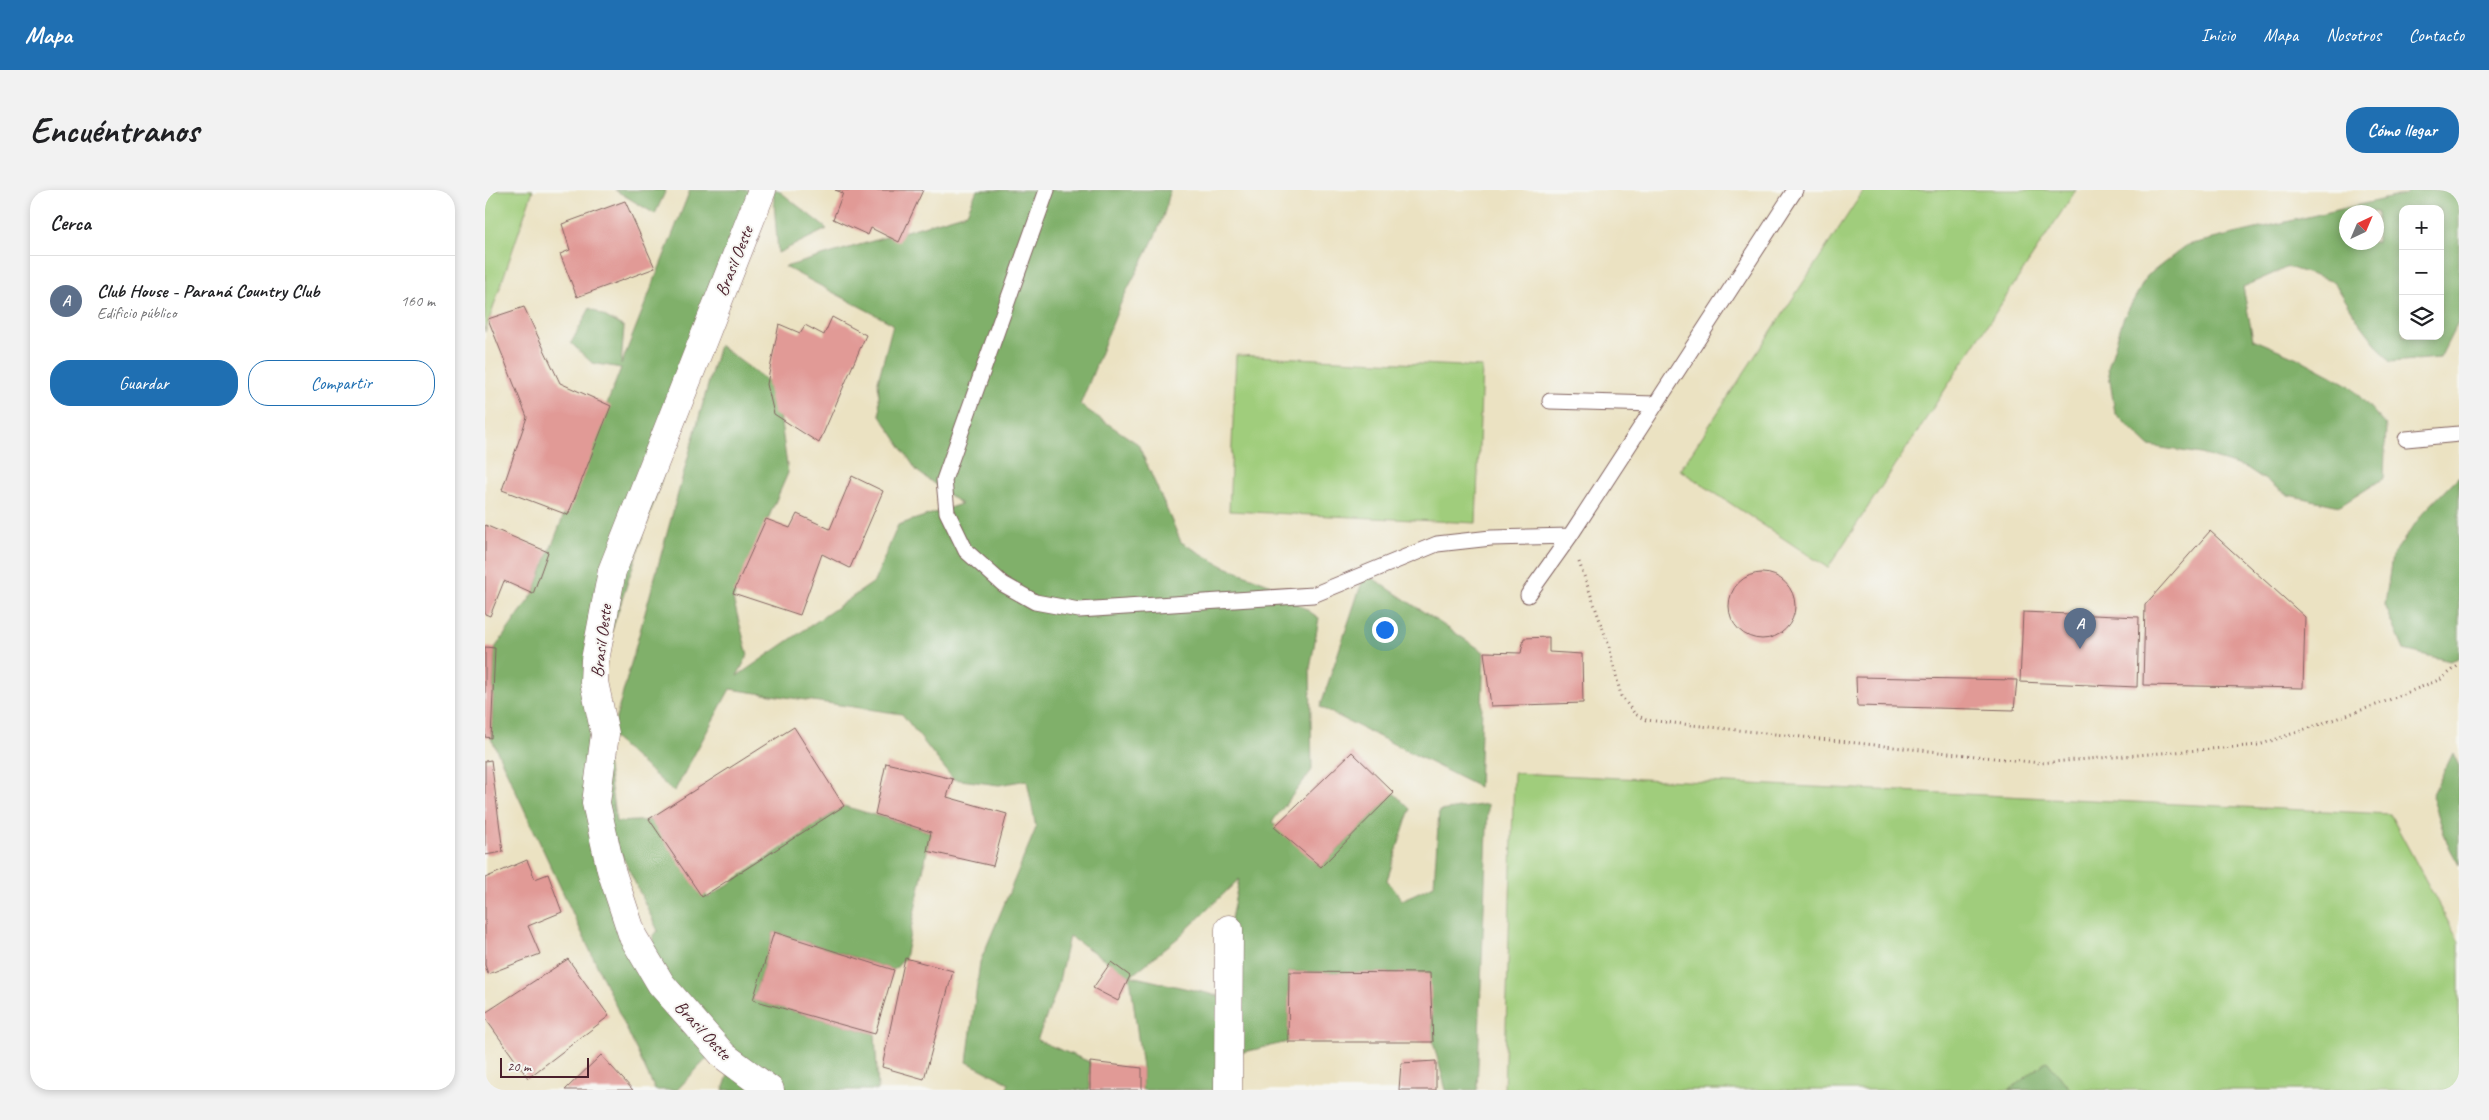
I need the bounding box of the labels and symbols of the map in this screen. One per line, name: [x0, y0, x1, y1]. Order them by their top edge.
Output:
north arrow: [2339, 205, 2384, 250]
street label: Brasil Oeste: [710, 222, 758, 299]
street label: Brasil Oeste: [586, 602, 617, 679]
pin: A: [2064, 608, 2096, 649]
your location: [1372, 617, 1398, 643]
street label: Brasil Oeste: [670, 996, 737, 1065]
scale bar: [500, 1055, 589, 1078]

